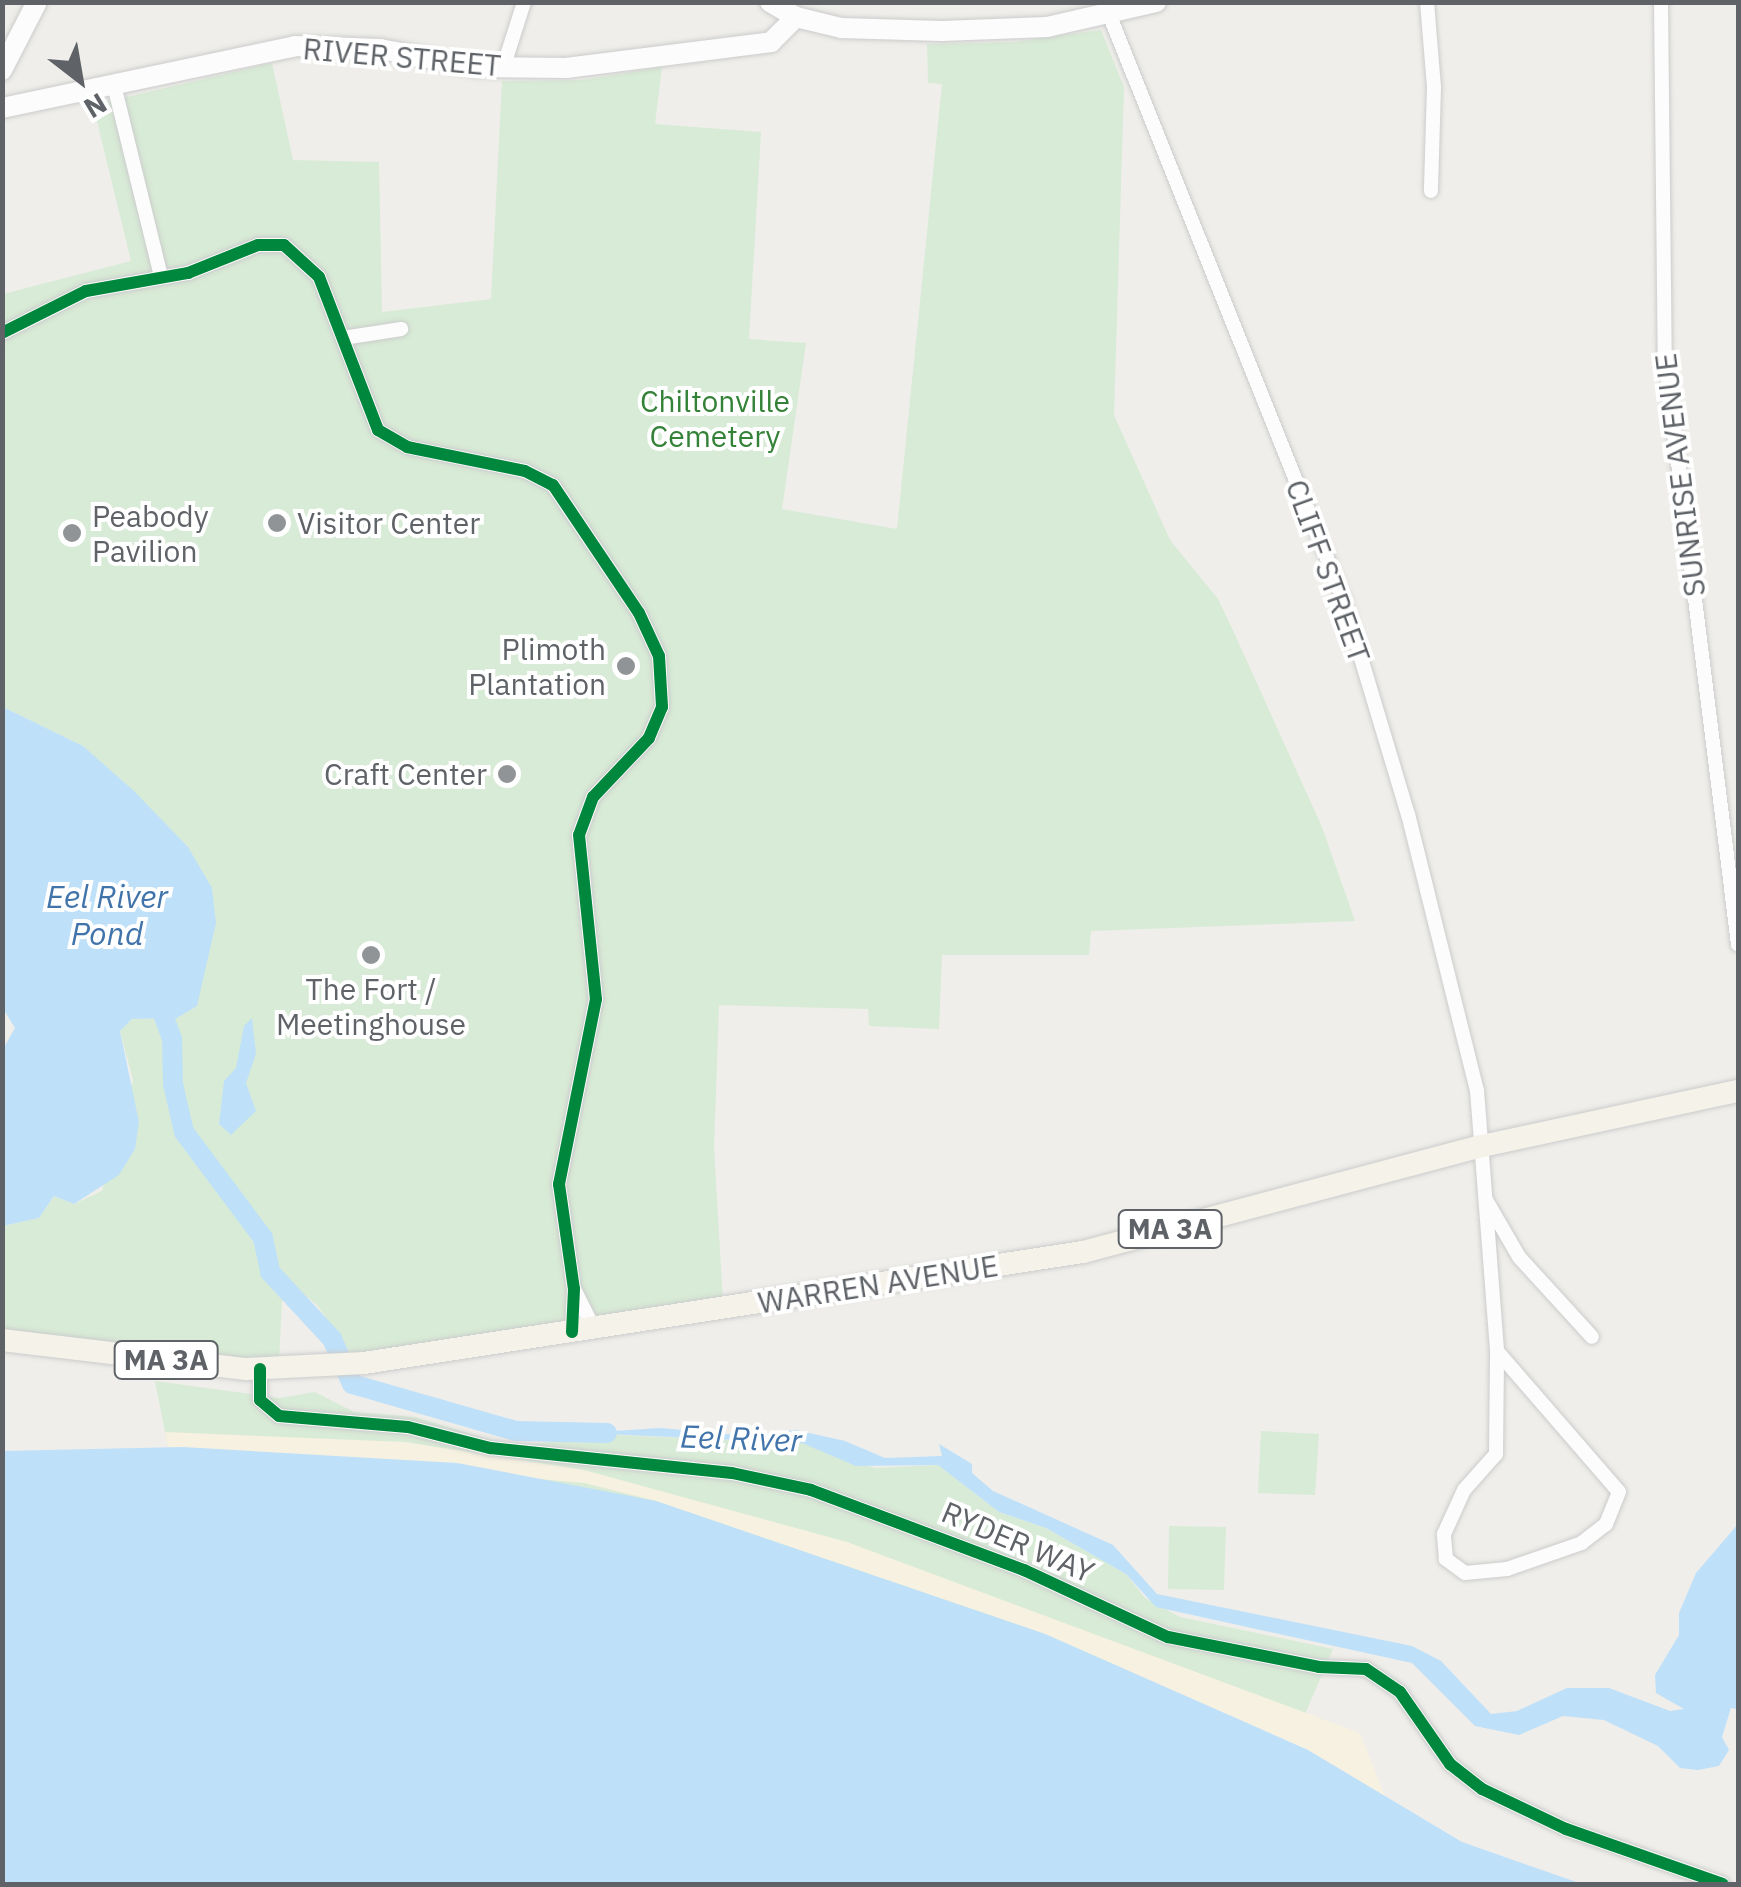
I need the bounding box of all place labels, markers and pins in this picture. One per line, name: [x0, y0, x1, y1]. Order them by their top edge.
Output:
place label: Peabody Pavilion: [92, 498, 209, 568]
place label: Visitor Center: [297, 505, 480, 541]
marker: Visitor Center: [266, 512, 288, 534]
marker: Peabody Pavilion: [61, 522, 83, 544]
place label: Plimoth Plantation: [468, 631, 606, 702]
marker: Plimoth Plantation: [615, 655, 637, 677]
place label: Craft Center: [324, 756, 487, 792]
marker: Craft Center: [496, 763, 518, 785]
marker: The Fort / Meetinghouse: [360, 944, 382, 966]
place label: The Fort / Meetinghouse: [276, 971, 466, 1042]

